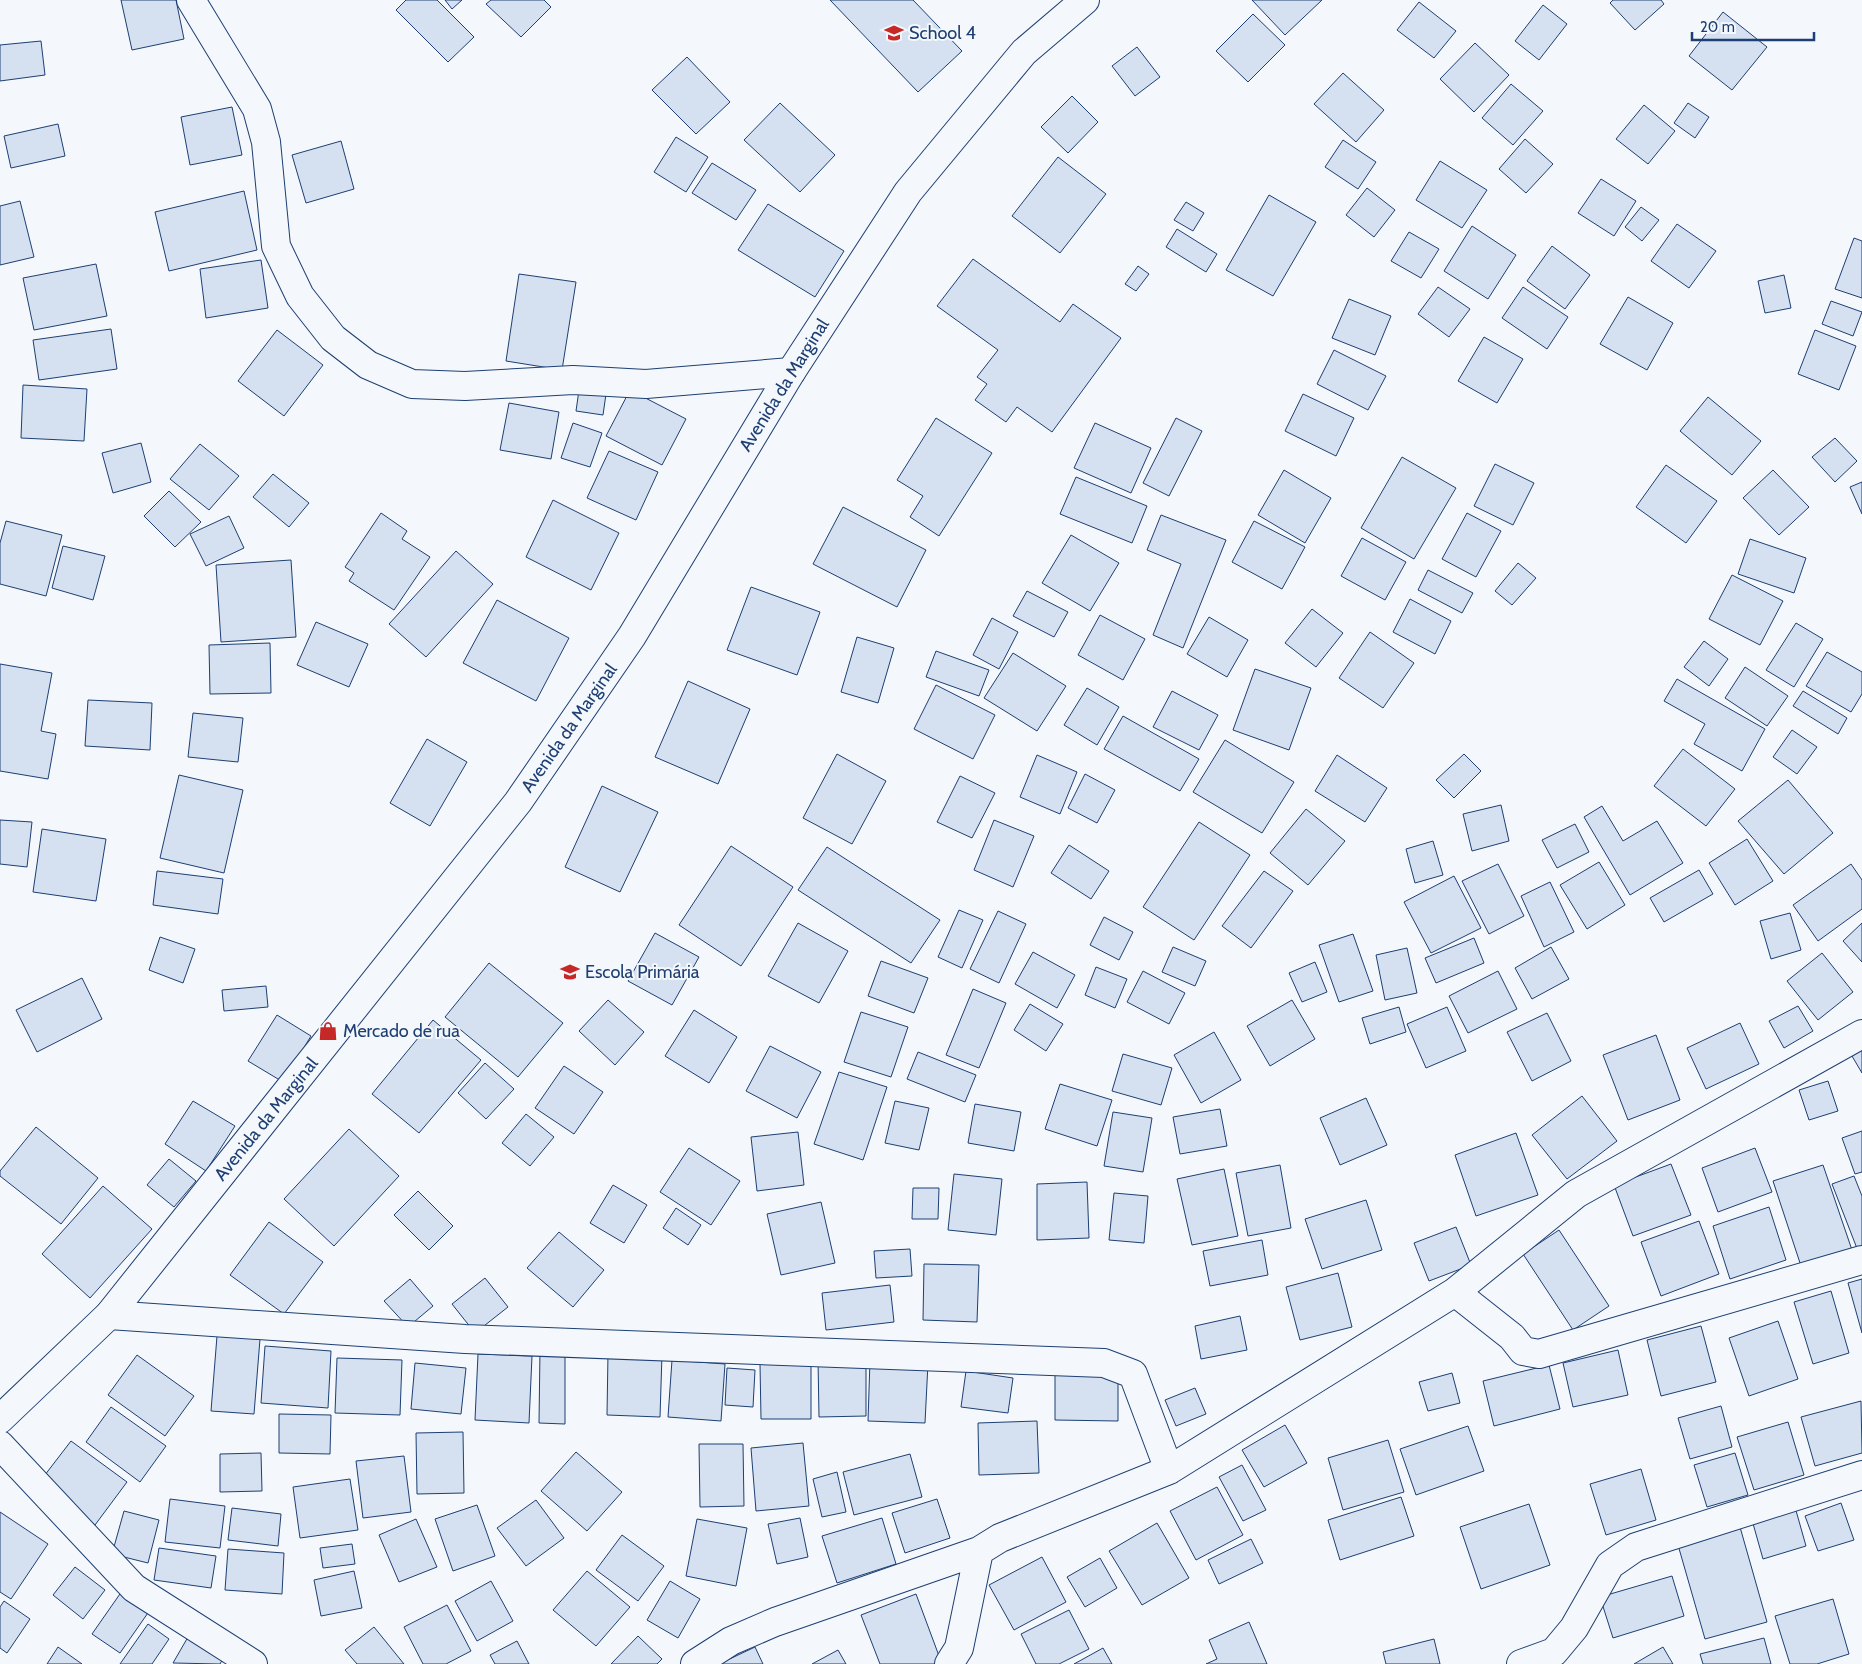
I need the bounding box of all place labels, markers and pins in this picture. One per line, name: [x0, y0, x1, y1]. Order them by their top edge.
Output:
school or university icon: School 4: [883, 22, 905, 44]
place label: School 4: [909, 22, 976, 44]
school or university icon: Escola Primária: [559, 961, 581, 983]
place label: Escola Primária: [585, 961, 700, 983]
shop icon: Mercado de rua: [317, 1020, 339, 1042]
place label: Mercado de rua: [343, 1020, 460, 1042]

